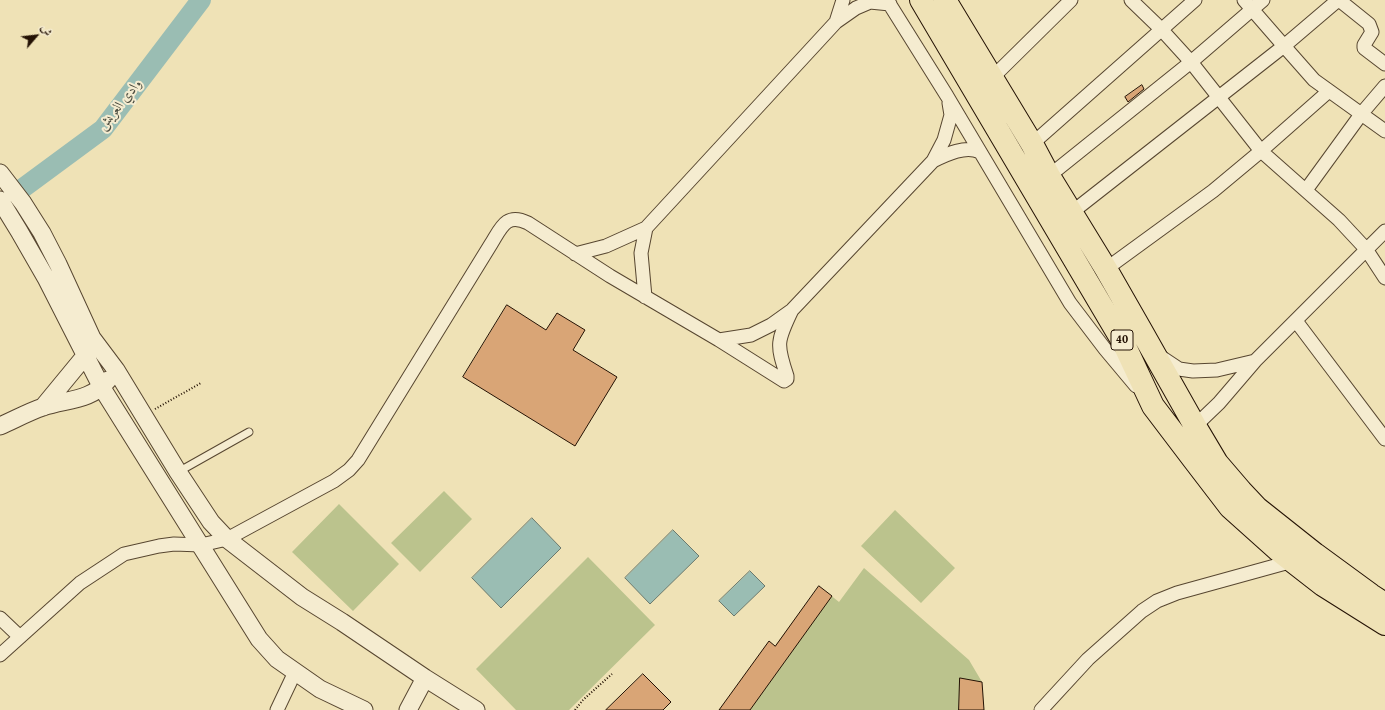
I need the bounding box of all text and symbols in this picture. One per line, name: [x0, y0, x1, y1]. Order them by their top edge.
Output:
north arrow: [16, 16, 56, 56]
text: ش: [37, 22, 56, 39]
water label: وادي العريش: [94, 76, 146, 134]
road number: 40: [1111, 330, 1133, 350]

